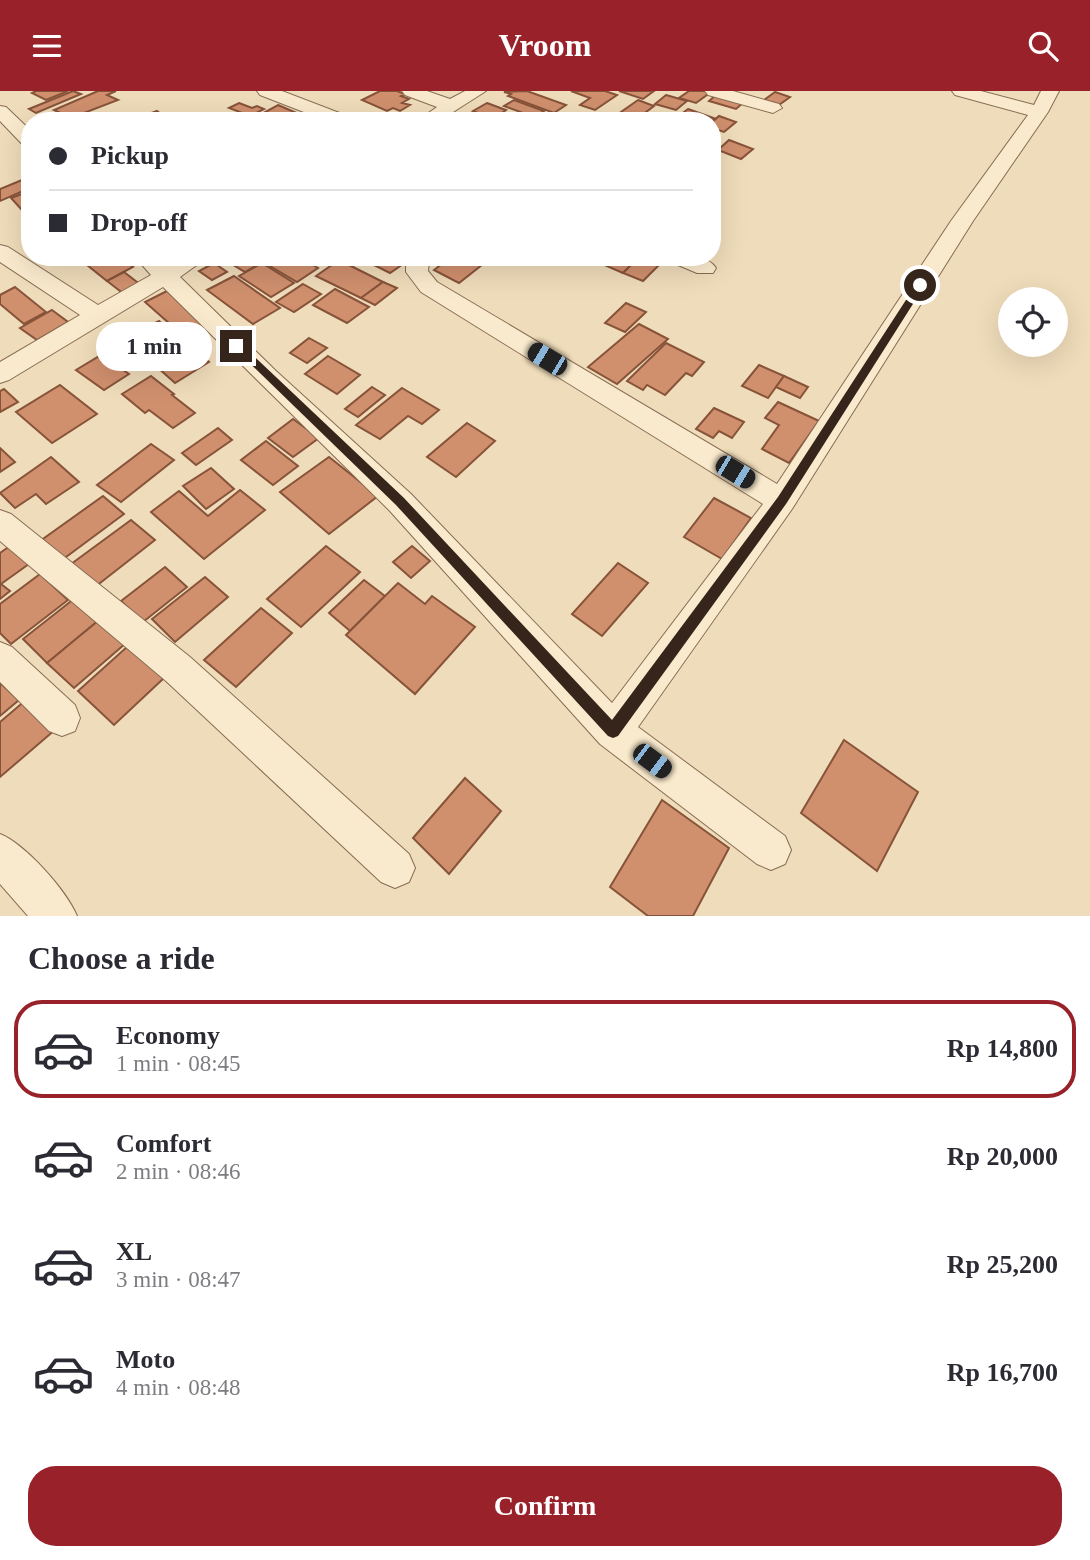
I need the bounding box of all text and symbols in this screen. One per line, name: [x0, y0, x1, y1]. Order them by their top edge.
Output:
icon: menu: [28, 27, 66, 65]
text: Vroom: [498, 27, 592, 63]
icon: search: [1024, 27, 1062, 65]
text: Pickup: [91, 141, 169, 170]
text: Drop-off: [91, 208, 187, 237]
route start: [904, 269, 936, 301]
map controls: [998, 287, 1068, 357]
button: locate: [998, 287, 1068, 357]
callout: 1 min: [96, 321, 212, 371]
route end: [220, 330, 252, 362]
text: 1 min: [126, 334, 182, 359]
car: [524, 339, 571, 379]
car: [712, 452, 759, 492]
car: [629, 740, 676, 782]
text: Choose a ride: [28, 940, 215, 976]
icon: car: [32, 1018, 95, 1081]
text: Economy: [116, 1021, 220, 1050]
text: Rp 14,800: [947, 1034, 1058, 1063]
text: 1 min · 08:45: [116, 1051, 241, 1076]
icon: car: [32, 1126, 95, 1189]
text: Comfort: [116, 1129, 211, 1158]
text: Rp 20,000: [947, 1142, 1058, 1171]
text: 2 min · 08:46: [116, 1159, 241, 1184]
icon: car: [32, 1234, 95, 1297]
text: XL: [116, 1237, 152, 1266]
text: Rp 25,200: [947, 1250, 1058, 1279]
text: 3 min · 08:47: [116, 1267, 241, 1292]
icon: car: [32, 1342, 95, 1405]
text: Moto: [116, 1345, 175, 1374]
text: Rp 16,700: [947, 1358, 1058, 1387]
text: 4 min · 08:48: [116, 1375, 241, 1400]
button: Confirm: [28, 1466, 1062, 1546]

